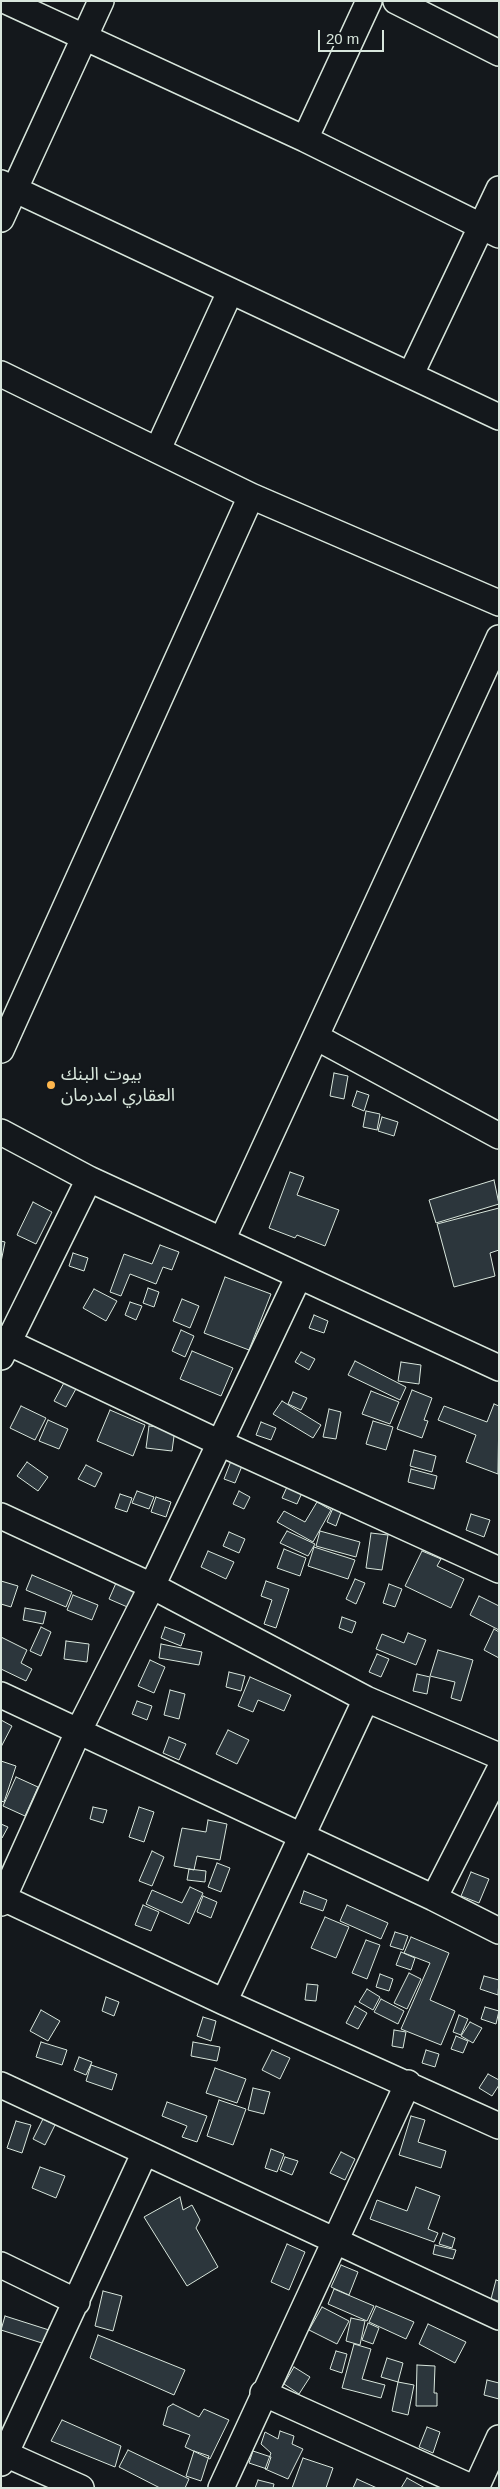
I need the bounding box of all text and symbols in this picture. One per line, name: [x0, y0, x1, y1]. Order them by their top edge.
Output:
scale bar: [320, 20, 386, 52]
text: 20 m: [326, 30, 359, 47]
place label: بيوت البنك العقاري امدرمان: [61, 1064, 175, 1106]
marker: بيوت البنك العقاري امدرمان: [45, 1079, 57, 1091]

